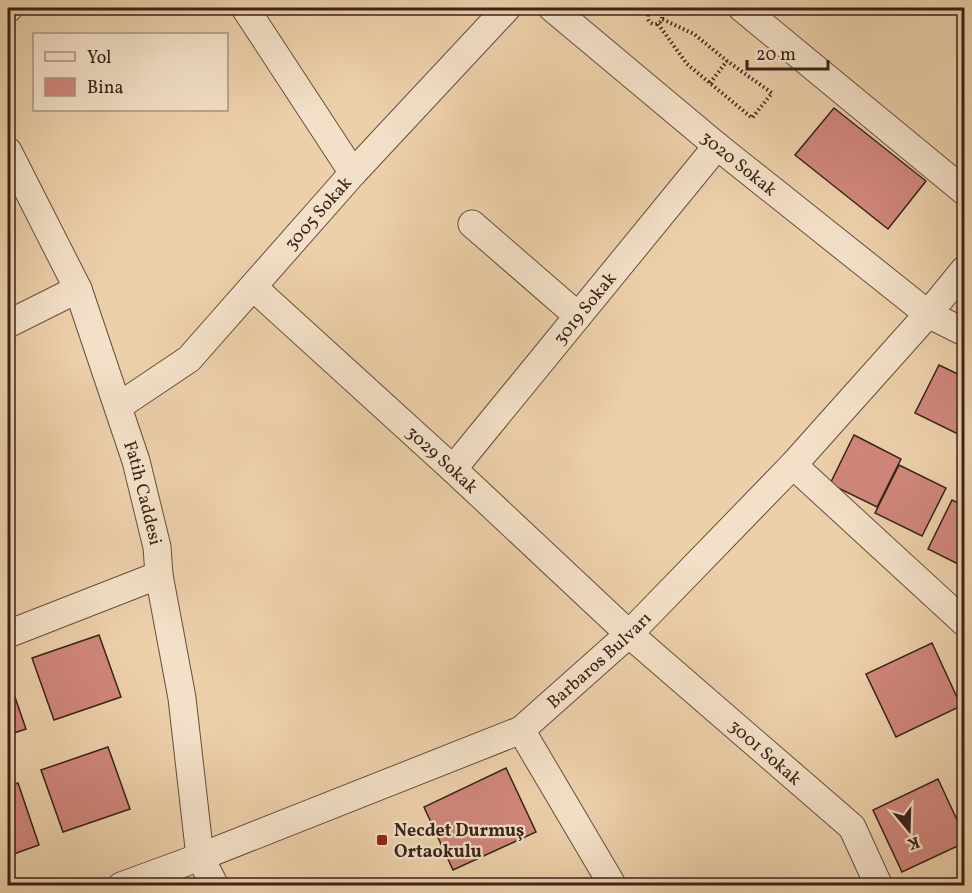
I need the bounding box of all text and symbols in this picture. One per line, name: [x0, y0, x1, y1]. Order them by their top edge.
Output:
legend: [33, 33, 228, 111]
scale bar: [747, 33, 828, 71]
text: 20 m: [756, 43, 796, 68]
text: Yol: [87, 46, 112, 71]
text: Bina: [87, 76, 123, 101]
street label: 3020 Sokak: [694, 126, 782, 203]
street label: 3005 Sokak: [279, 171, 358, 256]
street label: 3019 Sokak: [548, 267, 623, 351]
street label: 3029 Sokak: [400, 421, 483, 500]
street label: Fatih Caddesi: [116, 438, 167, 548]
street label: Barbaros Bulvarı: [542, 607, 658, 715]
street label: 3001 Sokak: [722, 714, 807, 792]
north arrow: [879, 800, 939, 860]
place label: Necdet Durmuş Ortaokulu: [394, 819, 524, 865]
text: K: [904, 830, 922, 855]
marker: Necdet Durmuş Ortaokulu: [375, 833, 389, 847]

